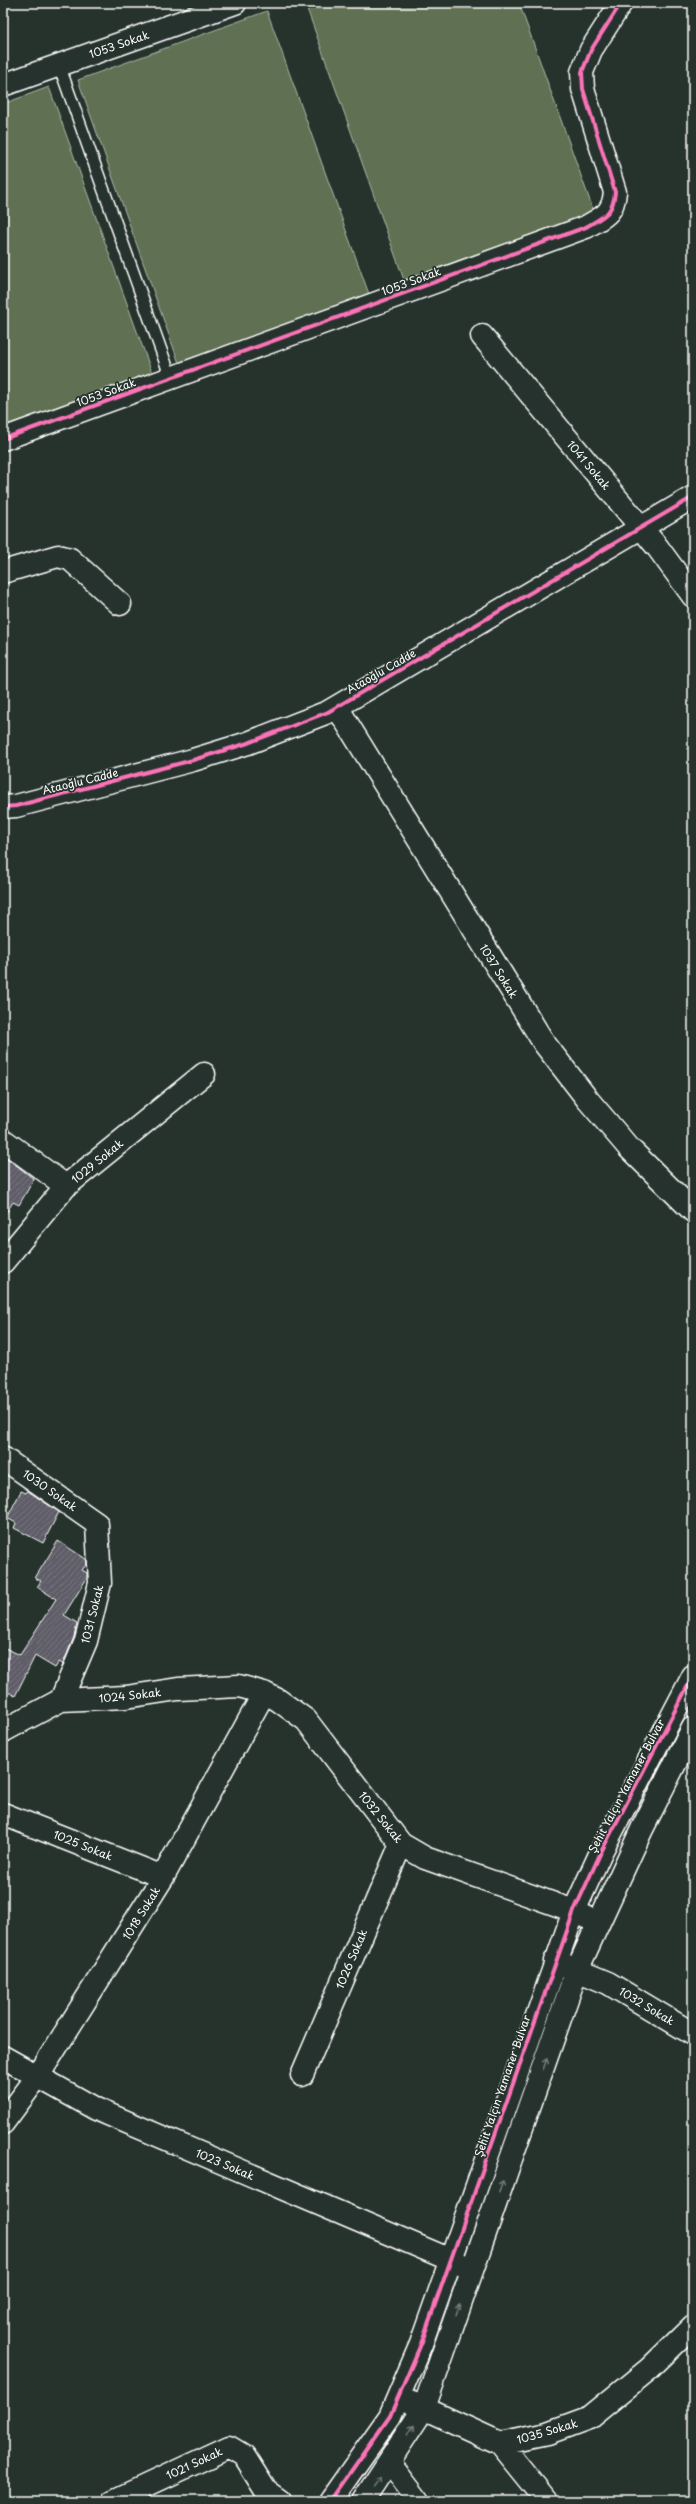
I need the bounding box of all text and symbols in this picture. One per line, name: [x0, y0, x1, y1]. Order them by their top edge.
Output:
street label: 1053 Sokak: [87, 26, 152, 62]
street label: 1053 Sokak: [379, 262, 444, 300]
street label: 1053 Sokak: [74, 373, 139, 411]
street label: 1041 Sokak: [563, 437, 615, 494]
street label: Ataoğlu Cadde: [343, 644, 419, 698]
street label: Ataoğlu Cadde: [40, 763, 120, 799]
street label: 1037 Sokak: [476, 941, 523, 1002]
street label: 1029 Sokak: [67, 1134, 127, 1187]
street label: 1030 Sokak: [19, 1465, 81, 1516]
street label: 1031 Sokak: [76, 1582, 108, 1645]
street label: 1024 Sokak: [98, 1683, 163, 1707]
street label: Şehit Yalçın Yamaner Bulvar: [583, 1716, 669, 1856]
street label: 1032 Sokak: [355, 1788, 408, 1847]
street label: 1025 Sokak: [51, 1825, 116, 1865]
street label: 1018 Sokak: [118, 1883, 164, 1943]
street label: 1026 Sokak: [331, 1926, 372, 1992]
street label: 1032 Sokak: [616, 1983, 679, 2030]
street label: Şehit Yalçın Yamaner Bulvar: [470, 2013, 534, 2159]
one-way arrow: [541, 2059, 549, 2071]
street label: 1023 Sokak: [193, 2144, 258, 2184]
one-way arrow: [497, 2181, 505, 2193]
one-way arrow: [455, 2303, 462, 2316]
street label: 1035 Sokak: [515, 2414, 580, 2448]
one-way arrow: [407, 2425, 415, 2436]
street label: 1021 Sokak: [163, 2442, 226, 2483]
one-way arrow: [373, 2477, 381, 2488]

